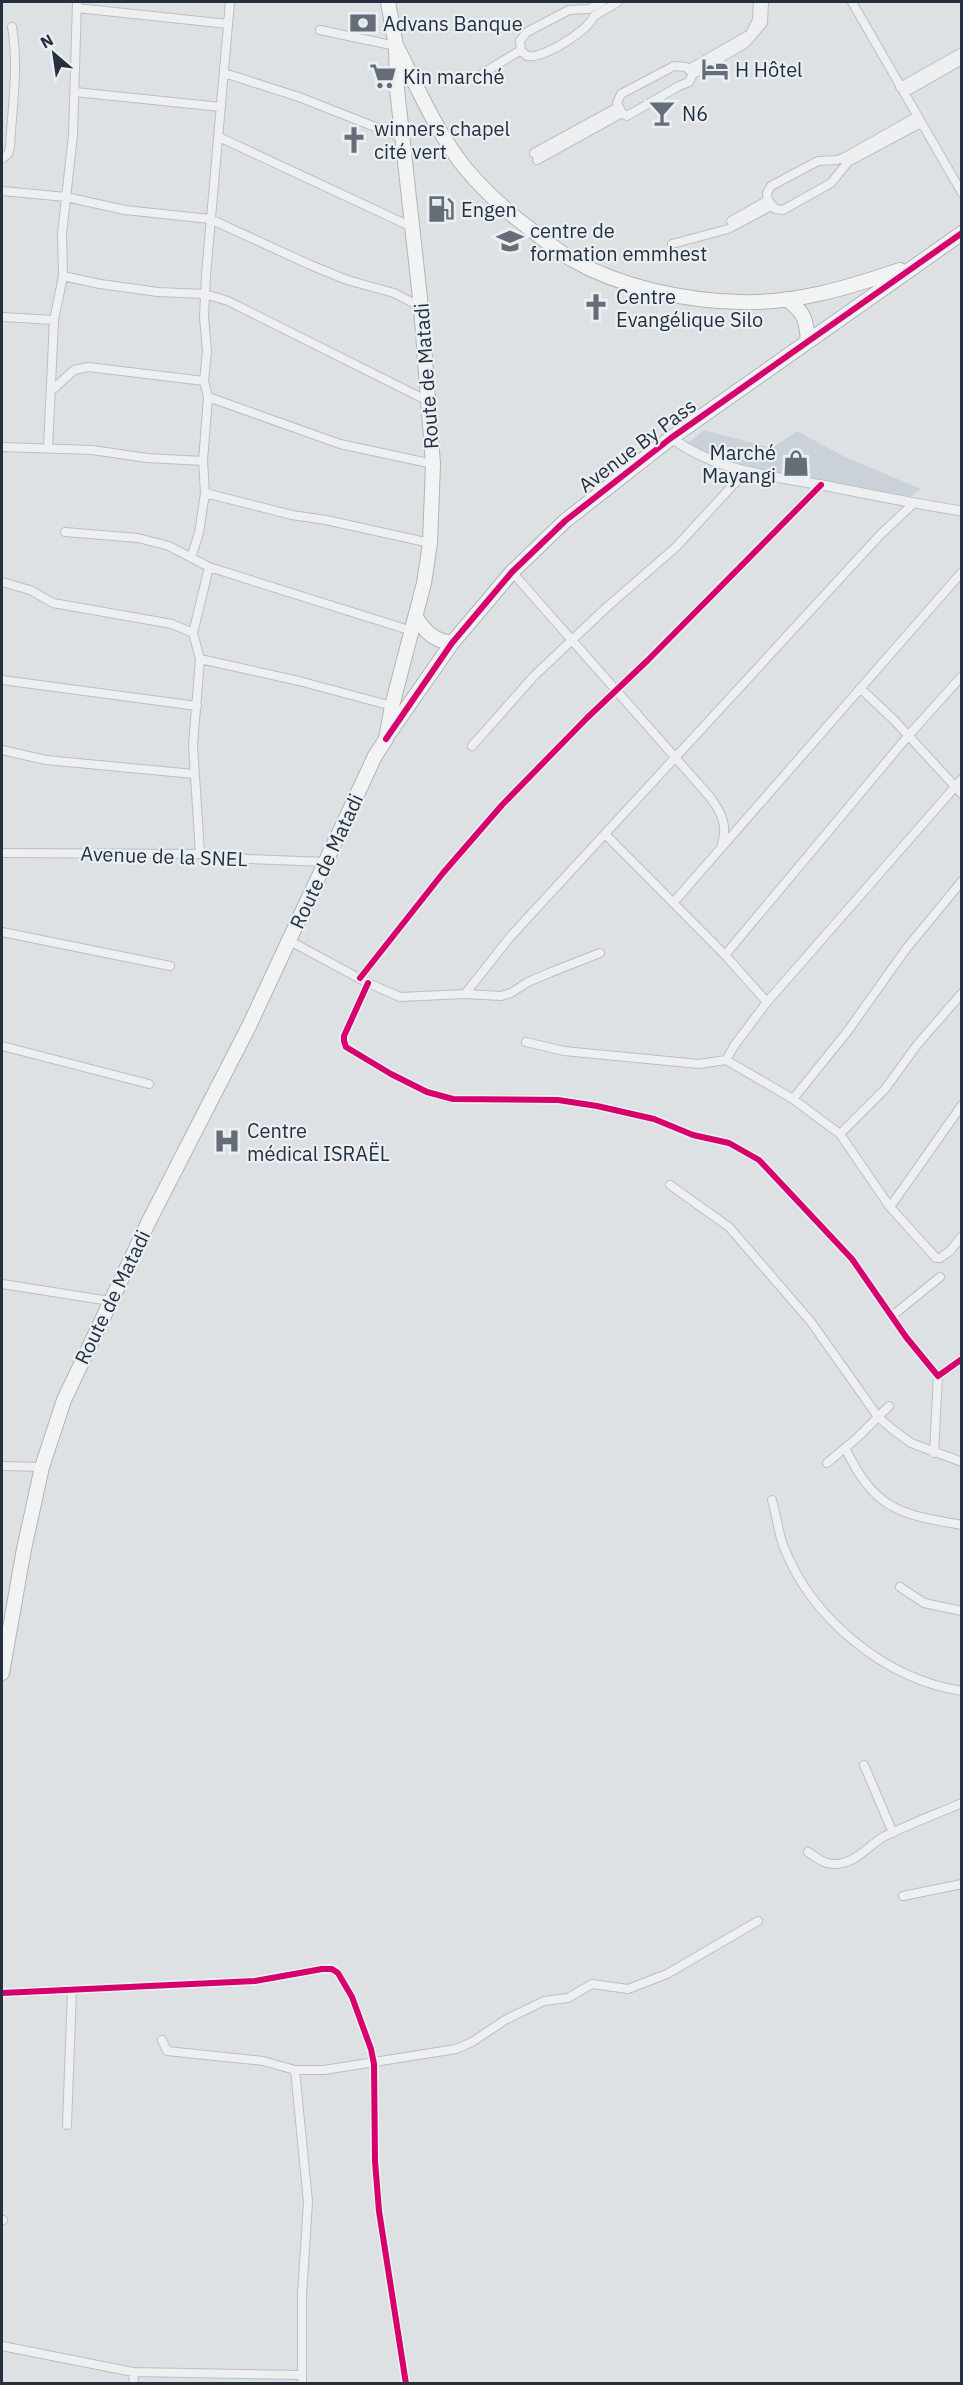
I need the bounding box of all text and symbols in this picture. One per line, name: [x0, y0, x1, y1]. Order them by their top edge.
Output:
bank icon: Advans Banque: [348, 8, 378, 38]
place label: Advans Banque: [383, 10, 523, 37]
north arrow: [24, 24, 84, 84]
text: N: [37, 29, 57, 52]
hotel icon: H Hôtel: [700, 54, 730, 84]
place label: H Hôtel: [735, 56, 803, 83]
supermarket icon: Kin marché: [368, 61, 398, 91]
place label: Kin marché: [403, 63, 505, 90]
bar icon: N6: [647, 98, 677, 128]
place label: N6: [682, 100, 708, 127]
place label: winners chapel cité vert: [374, 115, 510, 165]
church icon: winners chapel cité vert: [339, 125, 369, 155]
fuel station icon: Engen: [426, 194, 456, 224]
place label: Engen: [461, 196, 517, 223]
place label: centre de formation emmhest: [530, 217, 707, 267]
school or university icon: centre de formation emmhest: [495, 226, 525, 256]
place label: Centre Evangélique Silo: [616, 283, 763, 333]
church icon: Centre Evangélique Silo: [581, 292, 611, 322]
street label: Route de Matadi: [407, 302, 445, 450]
street label: Avenue By Pass: [573, 392, 701, 498]
place label: Marché Mayangi: [702, 439, 776, 489]
shop icon: Marché Mayangi: [781, 448, 811, 478]
street label: Route de Matadi: [283, 789, 369, 933]
street label: Avenue de la SNEL: [80, 840, 248, 872]
place label: Centre médical ISRAËL: [247, 1117, 390, 1167]
hospital icon: Centre médical ISRAËL: [212, 1126, 242, 1156]
street label: Route de Matadi: [68, 1225, 156, 1369]

